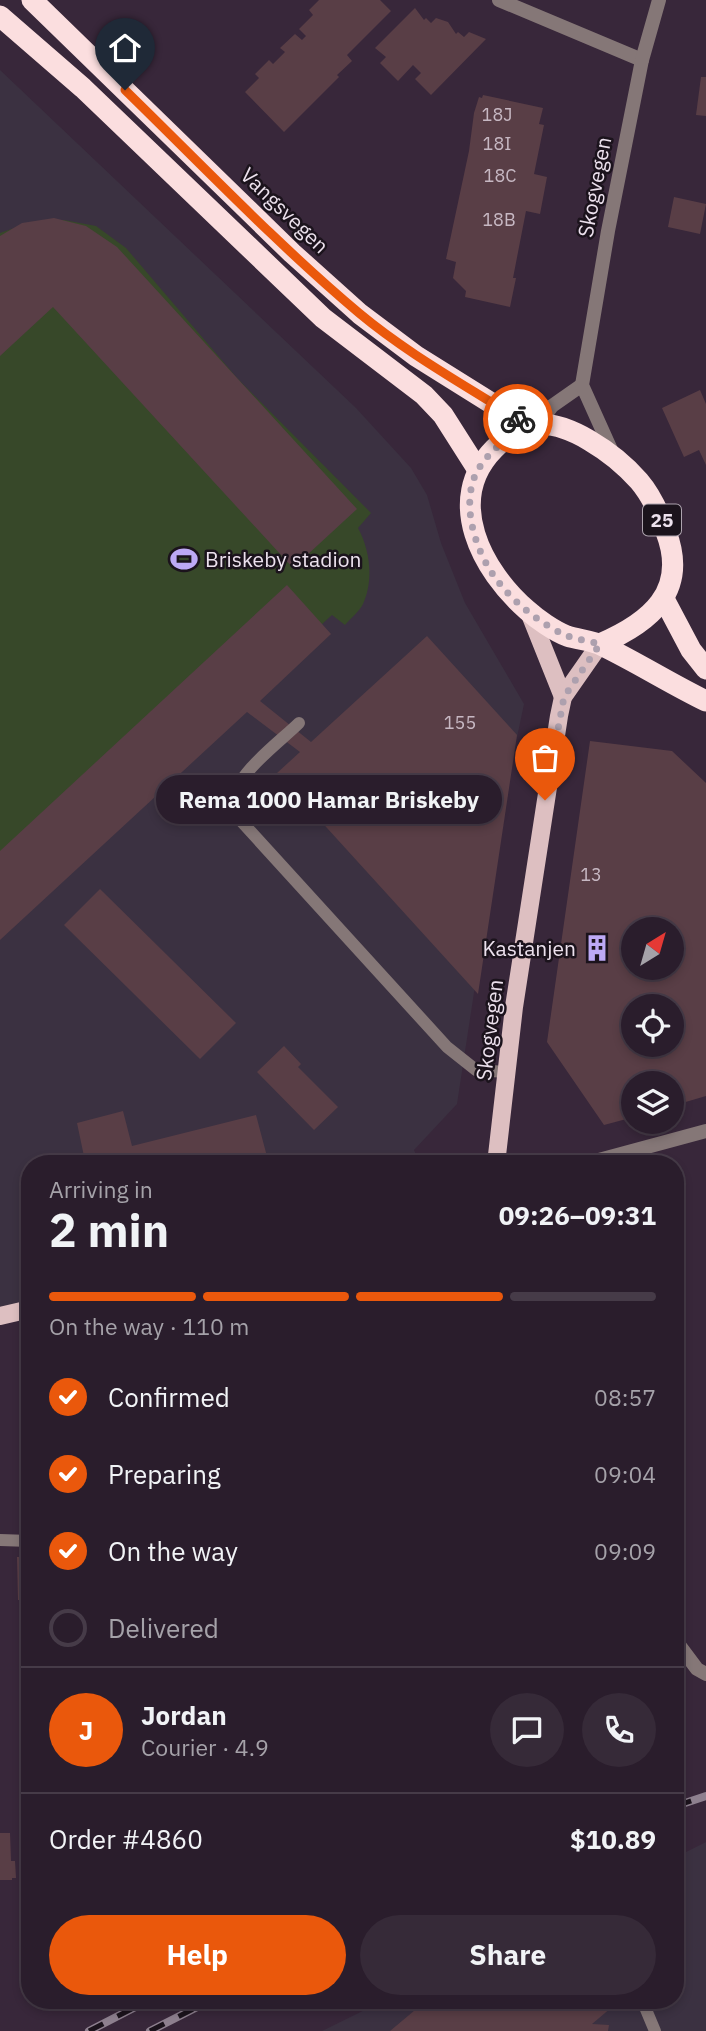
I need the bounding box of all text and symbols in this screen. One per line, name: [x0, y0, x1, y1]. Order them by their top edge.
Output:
pin: [95, 18, 155, 90]
icon: home: [106, 29, 144, 67]
house number: 18J: [482, 103, 512, 126]
house number: 18I: [483, 132, 511, 155]
street label: Skogvegen: [571, 134, 617, 240]
street label: Vangsvegen: [235, 161, 335, 259]
house number: 18C: [484, 164, 516, 187]
house number: 18B: [482, 208, 516, 231]
courier: [483, 384, 553, 454]
icon: bike: [499, 400, 537, 438]
road number: 25: [643, 505, 681, 536]
sports icon: Briskeby stadion: [169, 544, 199, 574]
place label: Briskeby stadion: [205, 545, 361, 573]
house number: 155: [444, 711, 476, 734]
pin: [515, 728, 575, 800]
icon: bag: [526, 739, 564, 777]
callout: Rema 1000 Hamar Briskeby: [157, 776, 503, 824]
text: Rema 1000 Hamar Briskeby: [179, 784, 479, 814]
house number: 13: [580, 863, 602, 886]
north arrow: [621, 917, 684, 980]
map controls: [621, 917, 684, 1134]
building icon: Kastanjen: [582, 933, 612, 963]
place label: Kastanjen: [482, 934, 576, 962]
street label: Skogvegen: [469, 978, 509, 1082]
button: locate: [621, 994, 684, 1057]
button: layers: [621, 1071, 684, 1134]
text: Arriving in: [49, 1174, 153, 1204]
text: 09:26–09:31: [499, 1198, 656, 1232]
text: 2 min: [49, 1200, 169, 1260]
text: On the way · 110 m: [49, 1311, 249, 1341]
icon: check: [49, 1378, 87, 1416]
text: Confirmed: [108, 1380, 230, 1414]
text: 08:57: [594, 1382, 656, 1412]
icon: check: [49, 1455, 87, 1493]
text: Preparing: [108, 1457, 221, 1491]
text: 09:04: [594, 1459, 656, 1489]
icon: check: [49, 1532, 87, 1570]
text: On the way: [108, 1534, 238, 1568]
text: 09:09: [594, 1536, 656, 1566]
text: Delivered: [108, 1611, 219, 1645]
button: chat: [490, 1693, 564, 1767]
button: phone: [582, 1693, 656, 1767]
text: Jordan: [141, 1698, 227, 1732]
text: J: [79, 1713, 93, 1747]
text: Courier · 4.9: [141, 1732, 269, 1762]
text: Order #4860: [49, 1822, 203, 1856]
text: $10.89: [570, 1822, 656, 1856]
button: Help: [49, 1915, 346, 1995]
button: Share: [360, 1915, 656, 1995]

